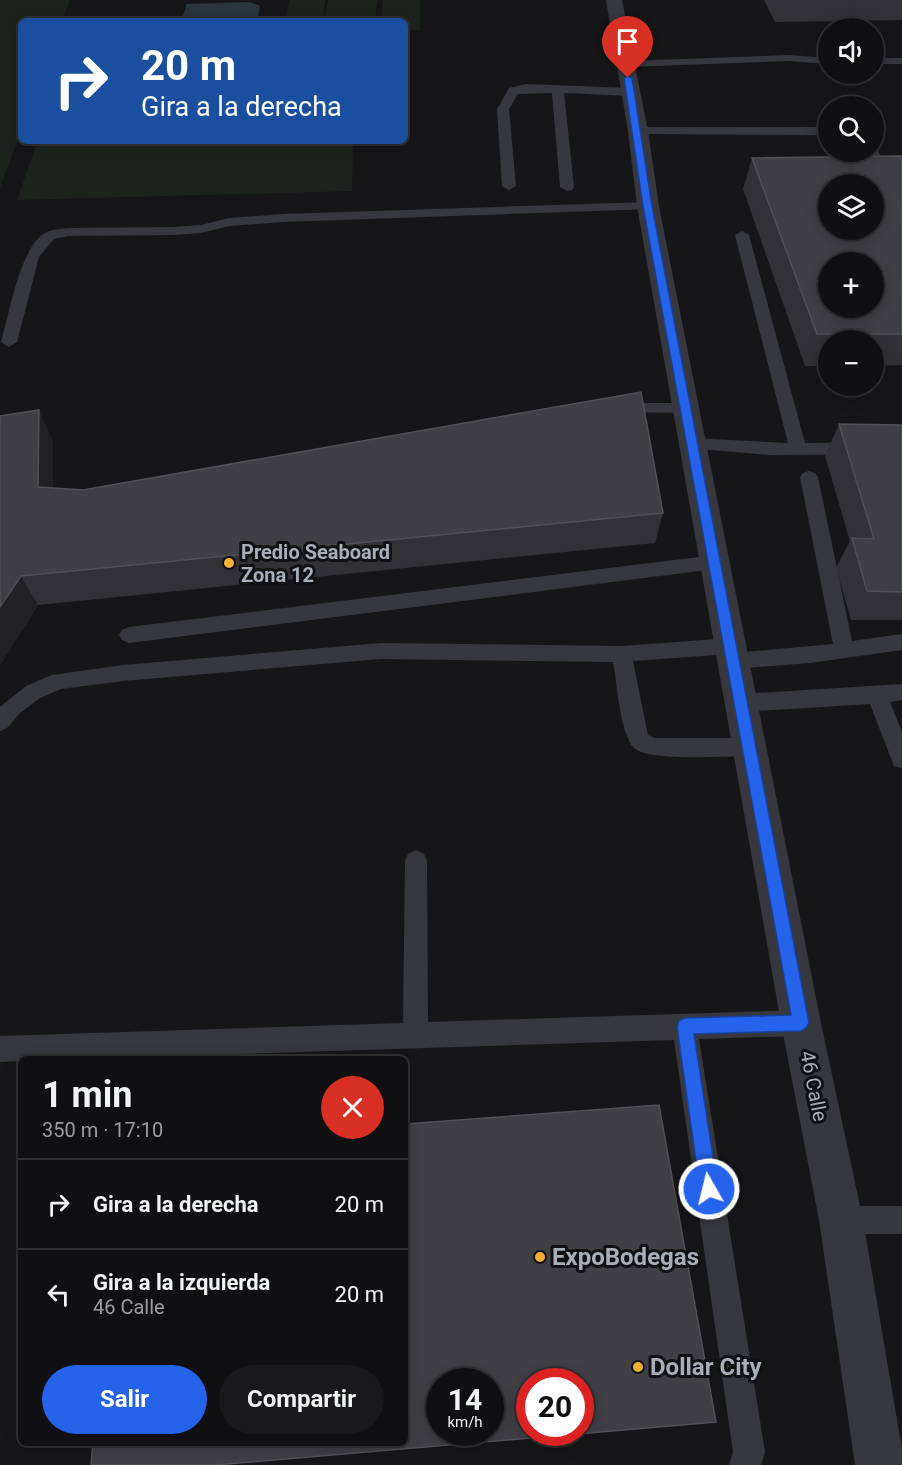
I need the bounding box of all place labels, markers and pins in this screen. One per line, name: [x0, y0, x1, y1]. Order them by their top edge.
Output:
pin: [602, 16, 653, 78]
place label: Predio Seaboard Zona 12: [241, 540, 390, 587]
marker: Predio Seaboard Zona 12: [222, 556, 236, 570]
place label: ExpoBodegas: [552, 1243, 699, 1271]
marker: ExpoBodegas: [533, 1250, 547, 1264]
place label: Dollar City: [650, 1353, 763, 1381]
marker: Dollar City: [631, 1360, 645, 1374]

